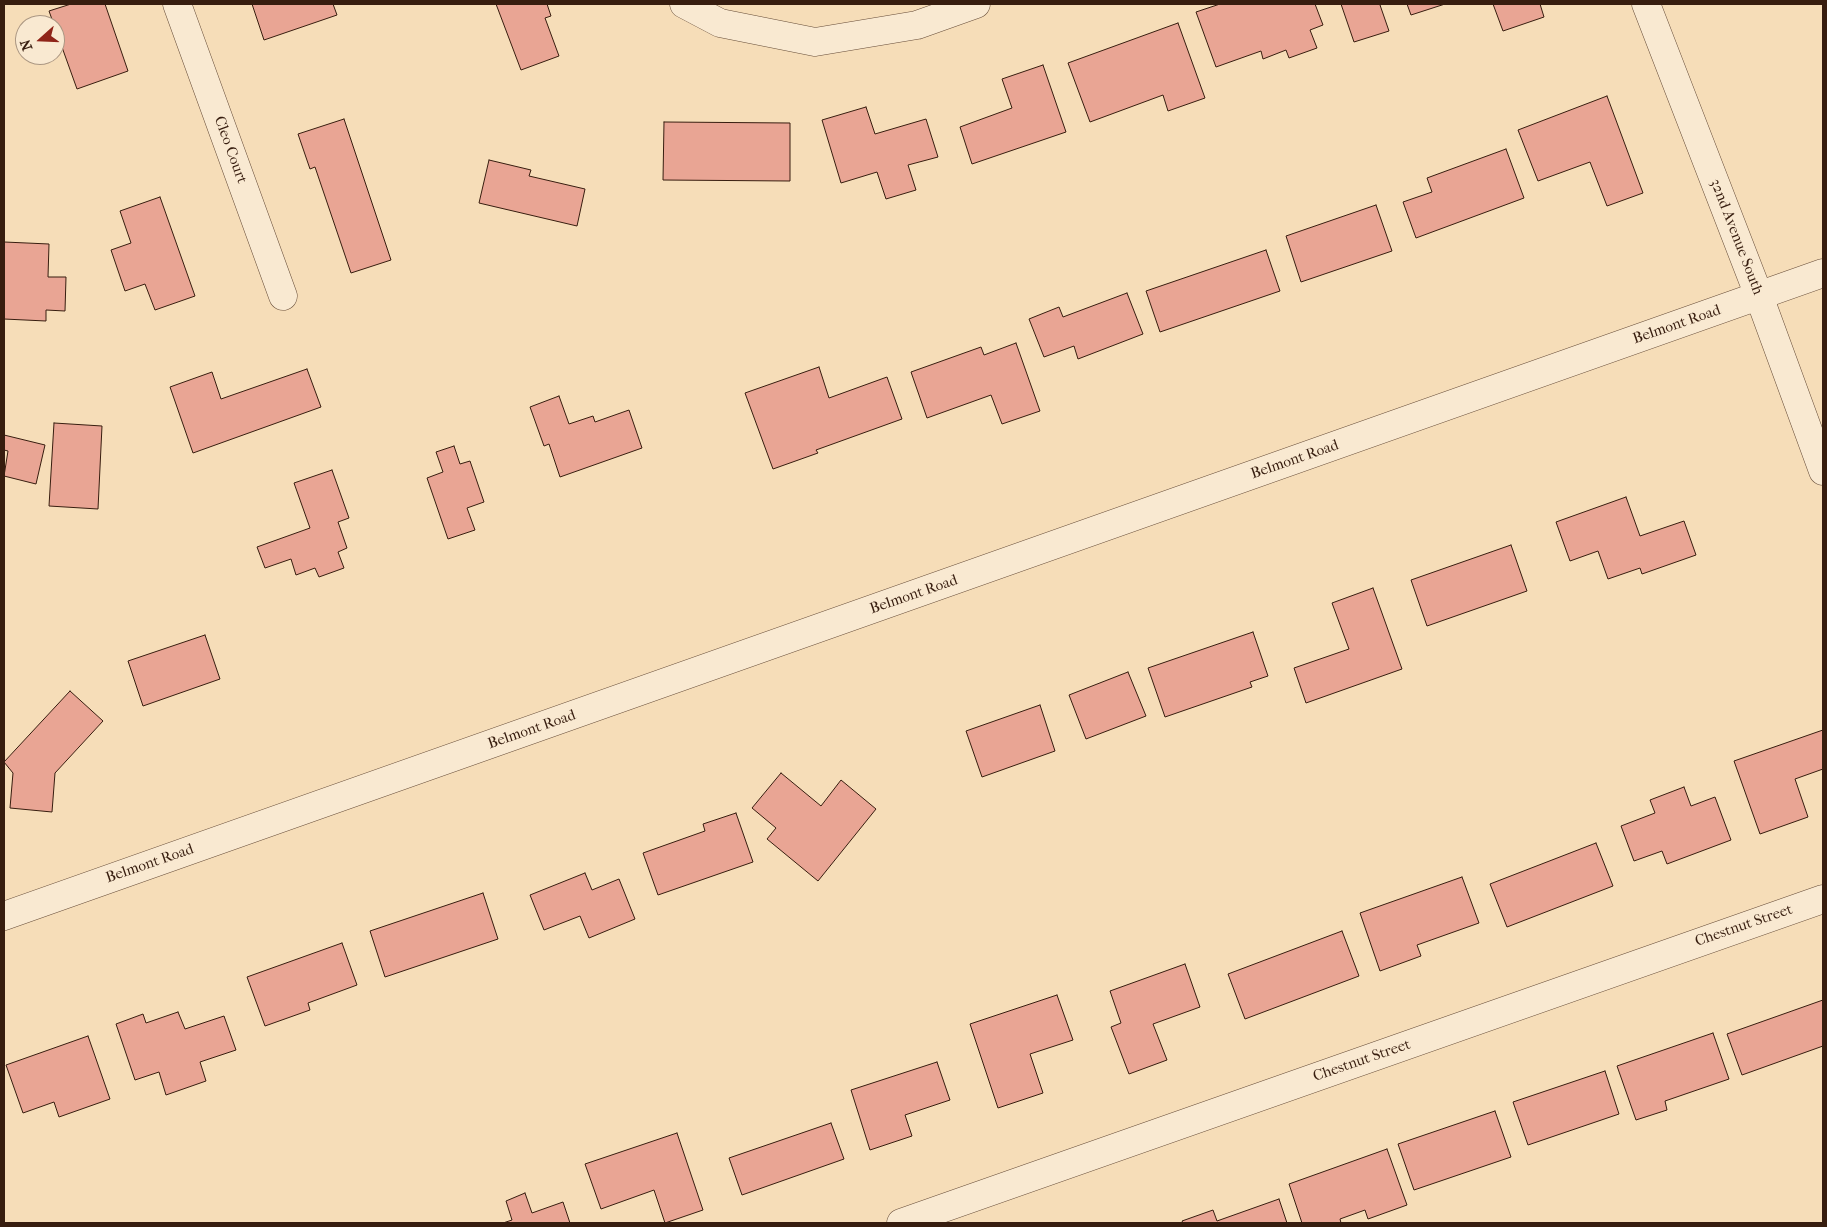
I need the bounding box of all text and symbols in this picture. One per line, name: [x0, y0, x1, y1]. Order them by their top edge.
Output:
north arrow: [15, 15, 65, 65]
text: N: [17, 37, 36, 53]
street label: Cleo Court: [210, 114, 250, 186]
street label: 32nd Avenue South: [1706, 176, 1766, 298]
street label: Belmont Road: [1631, 302, 1723, 348]
street label: Belmont Road: [1249, 437, 1341, 483]
street label: Belmont Road: [868, 572, 960, 618]
street label: Belmont Road: [486, 707, 578, 753]
street label: Belmont Road: [104, 841, 196, 887]
street label: Chestnut Street: [1693, 901, 1795, 951]
street label: Chestnut Street: [1311, 1036, 1413, 1086]

